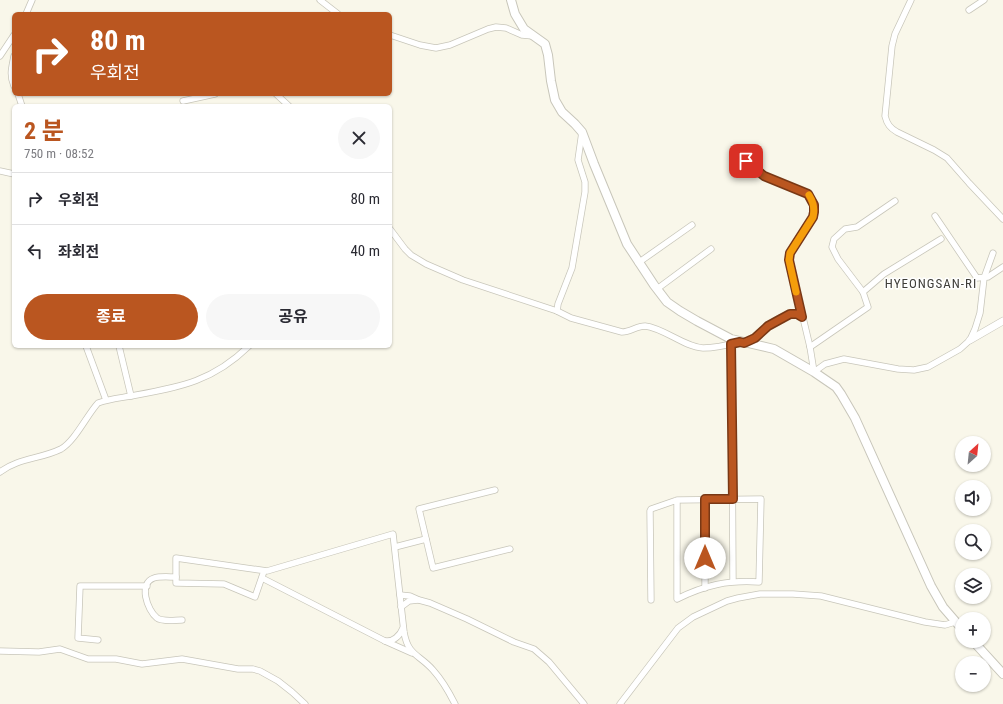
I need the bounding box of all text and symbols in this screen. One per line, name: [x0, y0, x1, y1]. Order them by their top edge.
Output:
text: 80 m: [90, 24, 146, 57]
icon: right: [24, 28, 76, 80]
text: 우회전: [90, 62, 140, 83]
text: 2 분: [24, 117, 64, 145]
button: close: [338, 117, 380, 159]
pin: [729, 144, 763, 178]
text: 750 m · 08:52: [24, 146, 94, 161]
icon: arrive: [735, 150, 757, 172]
icon: right: [24, 188, 46, 210]
text: 80 m: [350, 190, 380, 208]
text: 우회전: [58, 191, 99, 209]
icon: left: [24, 240, 46, 262]
text: 40 m: [350, 242, 380, 260]
text: 좌회전: [58, 243, 99, 261]
district label: HYEONGSAN-RI: [885, 276, 977, 291]
button: 종료: [24, 294, 198, 340]
button: 공유: [206, 294, 380, 340]
north arrow: [955, 436, 991, 472]
map controls: [955, 436, 991, 692]
button: sound: [955, 480, 991, 516]
button: search: [955, 524, 991, 560]
position arrow: [684, 537, 726, 579]
button: layers: [955, 568, 991, 604]
button: +: [955, 612, 991, 648]
button: −: [955, 656, 991, 692]

